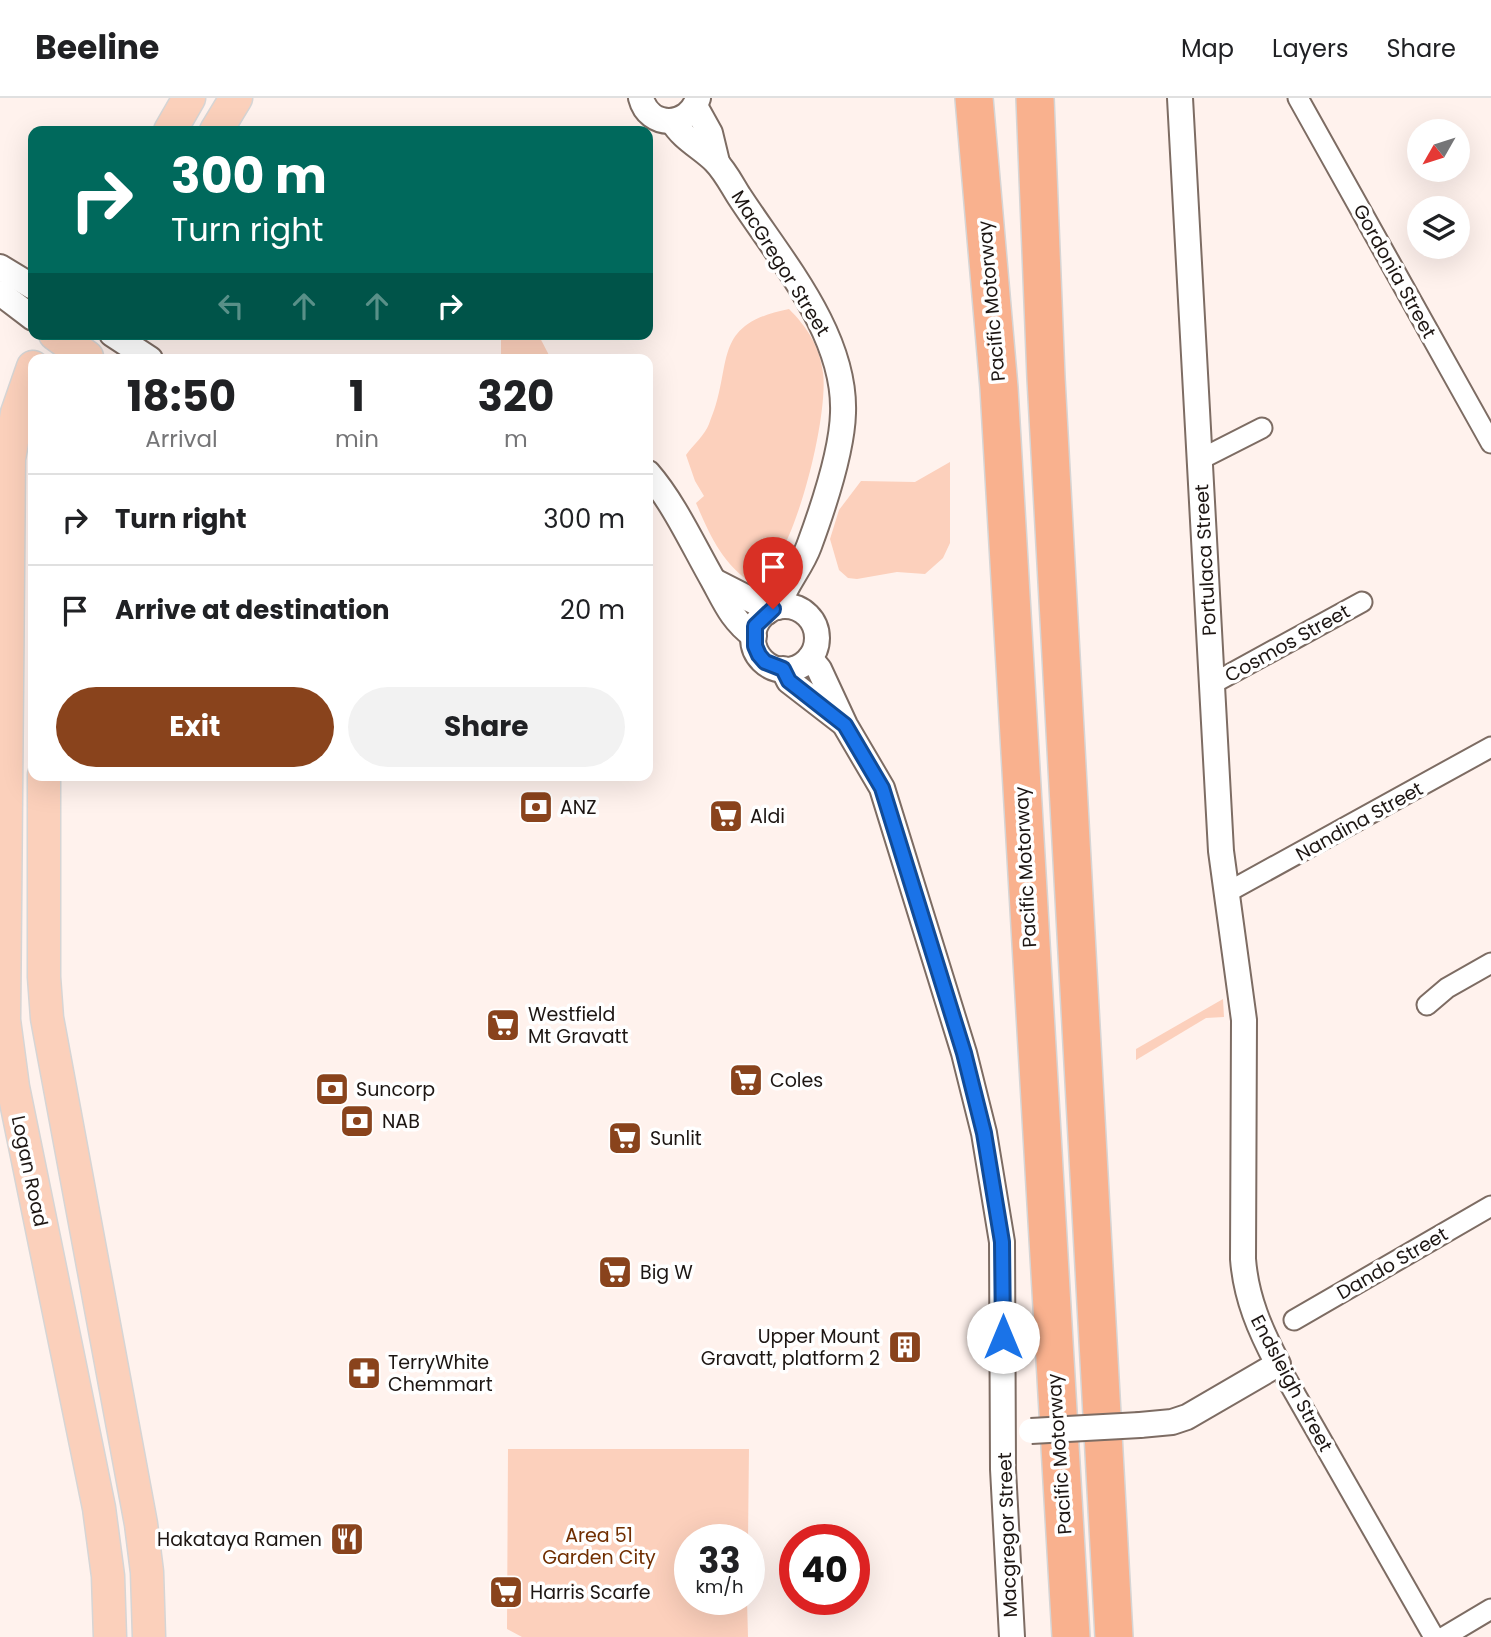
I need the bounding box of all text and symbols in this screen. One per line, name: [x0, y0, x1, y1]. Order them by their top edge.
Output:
text: Beeline: [35, 24, 159, 71]
text: Map: [1181, 32, 1234, 65]
text: Layers: [1272, 32, 1348, 65]
text: Share: [1386, 32, 1456, 65]
north arrow: [1407, 119, 1470, 182]
map controls: [1407, 119, 1470, 259]
text: 300 m: [171, 142, 327, 210]
icon: right: [56, 154, 147, 245]
street label: MacGregor Street: [725, 185, 836, 341]
button: layers: [1407, 196, 1470, 259]
street label: Gordonia Street: [1347, 199, 1443, 343]
text: Turn right: [171, 207, 323, 252]
street label: Pacific Motorway: [971, 219, 1012, 383]
icon: left: [212, 287, 250, 325]
icon: ahead: [285, 287, 323, 325]
icon: ahead: [358, 287, 396, 325]
icon: right: [431, 287, 469, 325]
text: 18:50: [127, 367, 236, 426]
text: 1: [349, 367, 365, 426]
text: 320: [478, 367, 554, 426]
text: Arrival: [145, 423, 218, 455]
text: min: [335, 423, 379, 455]
text: m: [504, 423, 528, 455]
street label: Portulaca Street: [1188, 483, 1223, 637]
icon: right: [56, 501, 94, 539]
text: Turn right: [115, 501, 247, 537]
text: 300 m: [543, 501, 625, 537]
pin: [743, 537, 803, 609]
icon: arrive: [754, 548, 792, 586]
icon: arrive: [56, 592, 94, 630]
text: Arrive at destination: [115, 592, 390, 628]
text: 20 m: [560, 592, 625, 628]
street label: Cosmos Street: [1220, 598, 1355, 689]
button: Exit: [56, 687, 334, 767]
button: Share: [348, 687, 625, 767]
street label: Nandina Street: [1291, 775, 1428, 868]
street label: Pacific Motorway: [1008, 785, 1043, 948]
bank icon: ANZ: [517, 788, 555, 826]
place label: ANZ: [560, 794, 596, 821]
supermarket icon: Aldi: [707, 797, 745, 835]
place label: Aldi: [750, 803, 785, 830]
place label: Westfield Mt Gravatt: [528, 1001, 628, 1050]
supermarket icon: Westfield Mt Gravatt: [484, 1006, 522, 1044]
supermarket icon: Coles: [727, 1061, 765, 1099]
place label: Coles: [770, 1067, 823, 1094]
bank icon: Suncorp: [313, 1070, 351, 1108]
place label: Suncorp: [356, 1076, 435, 1103]
bank icon: NAB: [338, 1102, 376, 1140]
place label: NAB: [382, 1108, 420, 1135]
street label: Logan Road: [5, 1113, 54, 1229]
supermarket icon: Sunlit: [606, 1119, 644, 1157]
place label: Sunlit: [650, 1125, 702, 1152]
street label: Dando Street: [1332, 1221, 1453, 1306]
supermarket icon: Big W: [596, 1253, 634, 1291]
place label: Big W: [640, 1259, 693, 1286]
position arrow: [966, 1300, 1040, 1374]
street label: Endsleigh Street: [1244, 1310, 1339, 1457]
place label: Upper Mount Gravatt, platform 2: [701, 1323, 880, 1372]
building icon: Upper Mount Gravatt, platform 2: [886, 1328, 924, 1366]
place label: TerryWhite Chemmart: [388, 1349, 493, 1398]
pharmacy icon: TerryWhite Chemmart: [345, 1354, 383, 1392]
street label: Pacific Motorway: [1040, 1372, 1079, 1535]
street label: Macgregor Street: [991, 1452, 1024, 1618]
restaurant icon: Hakataya Ramen: [328, 1520, 366, 1558]
park label: Area 51 Garden City: [542, 1522, 656, 1571]
speed limit sign: 40: [779, 1524, 870, 1615]
place label: Hakataya Ramen: [157, 1526, 322, 1553]
text: 33: [698, 1536, 741, 1585]
supermarket icon: Harris Scarfe: [487, 1573, 525, 1611]
text: km/h: [696, 1574, 743, 1599]
place label: Harris Scarfe: [530, 1579, 650, 1606]

